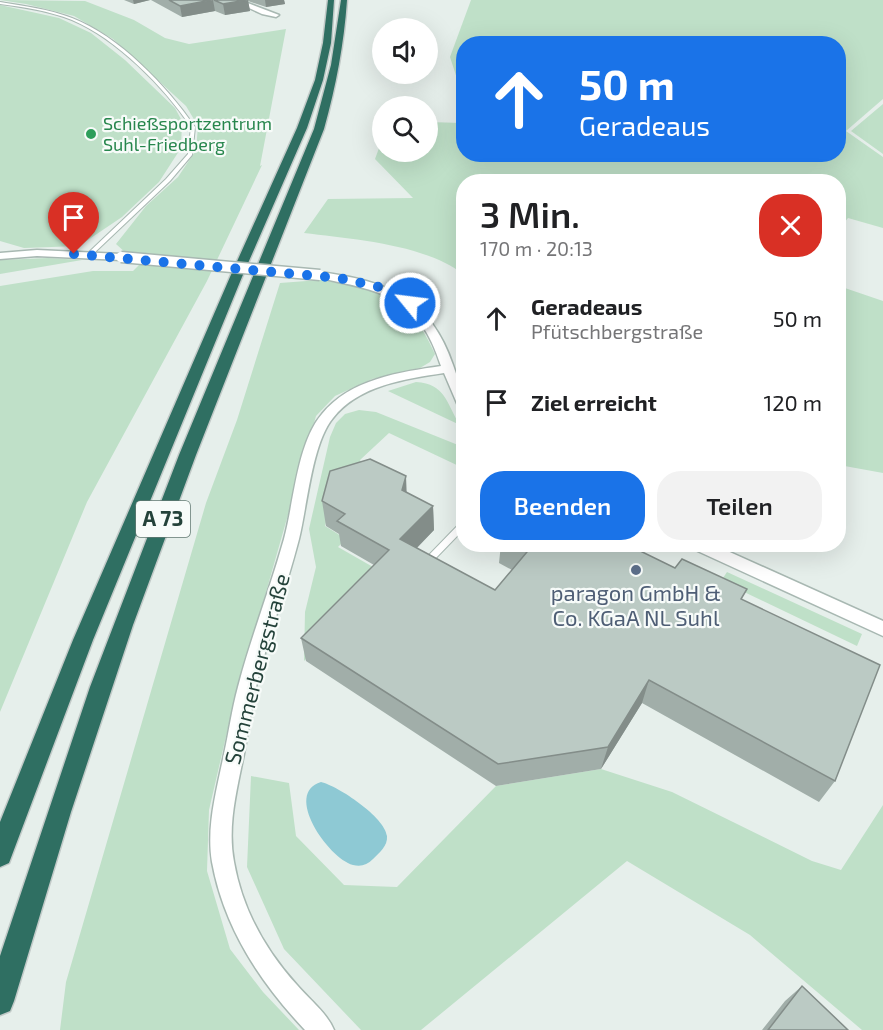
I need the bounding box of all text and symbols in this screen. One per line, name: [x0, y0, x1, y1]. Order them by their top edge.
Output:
map controls: [372, 18, 438, 162]
button: sound: [372, 18, 438, 84]
text: 50 m: [579, 58, 675, 108]
icon: ahead: [480, 60, 558, 138]
button: search: [372, 96, 438, 162]
text: Geradeaus: [579, 109, 710, 141]
place label: Schießsportzentrum Suhl-Friedberg: [103, 112, 272, 155]
marker: Schießsportzentrum Suhl-Friedberg: [84, 127, 98, 141]
pin: [48, 192, 99, 254]
text: 3 Min.: [480, 192, 580, 235]
button: close: [759, 194, 822, 257]
icon: arrive: [57, 201, 90, 234]
text: 170 m · 20:13: [480, 236, 593, 260]
position arrow: [378, 271, 442, 335]
text: Geradeaus: [531, 293, 642, 319]
icon: ahead: [480, 302, 513, 335]
text: 50 m: [773, 305, 822, 331]
text: Pfütschbergstraße: [531, 319, 703, 343]
icon: arrive: [480, 386, 513, 419]
text: Ziel erreicht: [531, 389, 657, 415]
text: 120 m: [763, 389, 822, 415]
button: Beenden: [480, 471, 645, 540]
button: Teilen: [657, 471, 822, 540]
road number: A 73: [136, 501, 190, 537]
marker: paragon GmbH & Co. KGaA NL Suhl: [629, 563, 643, 577]
street label: Sommerbergstraße: [218, 570, 294, 767]
place label: paragon GmbH & Co. KGaA NL Suhl: [551, 579, 721, 630]

